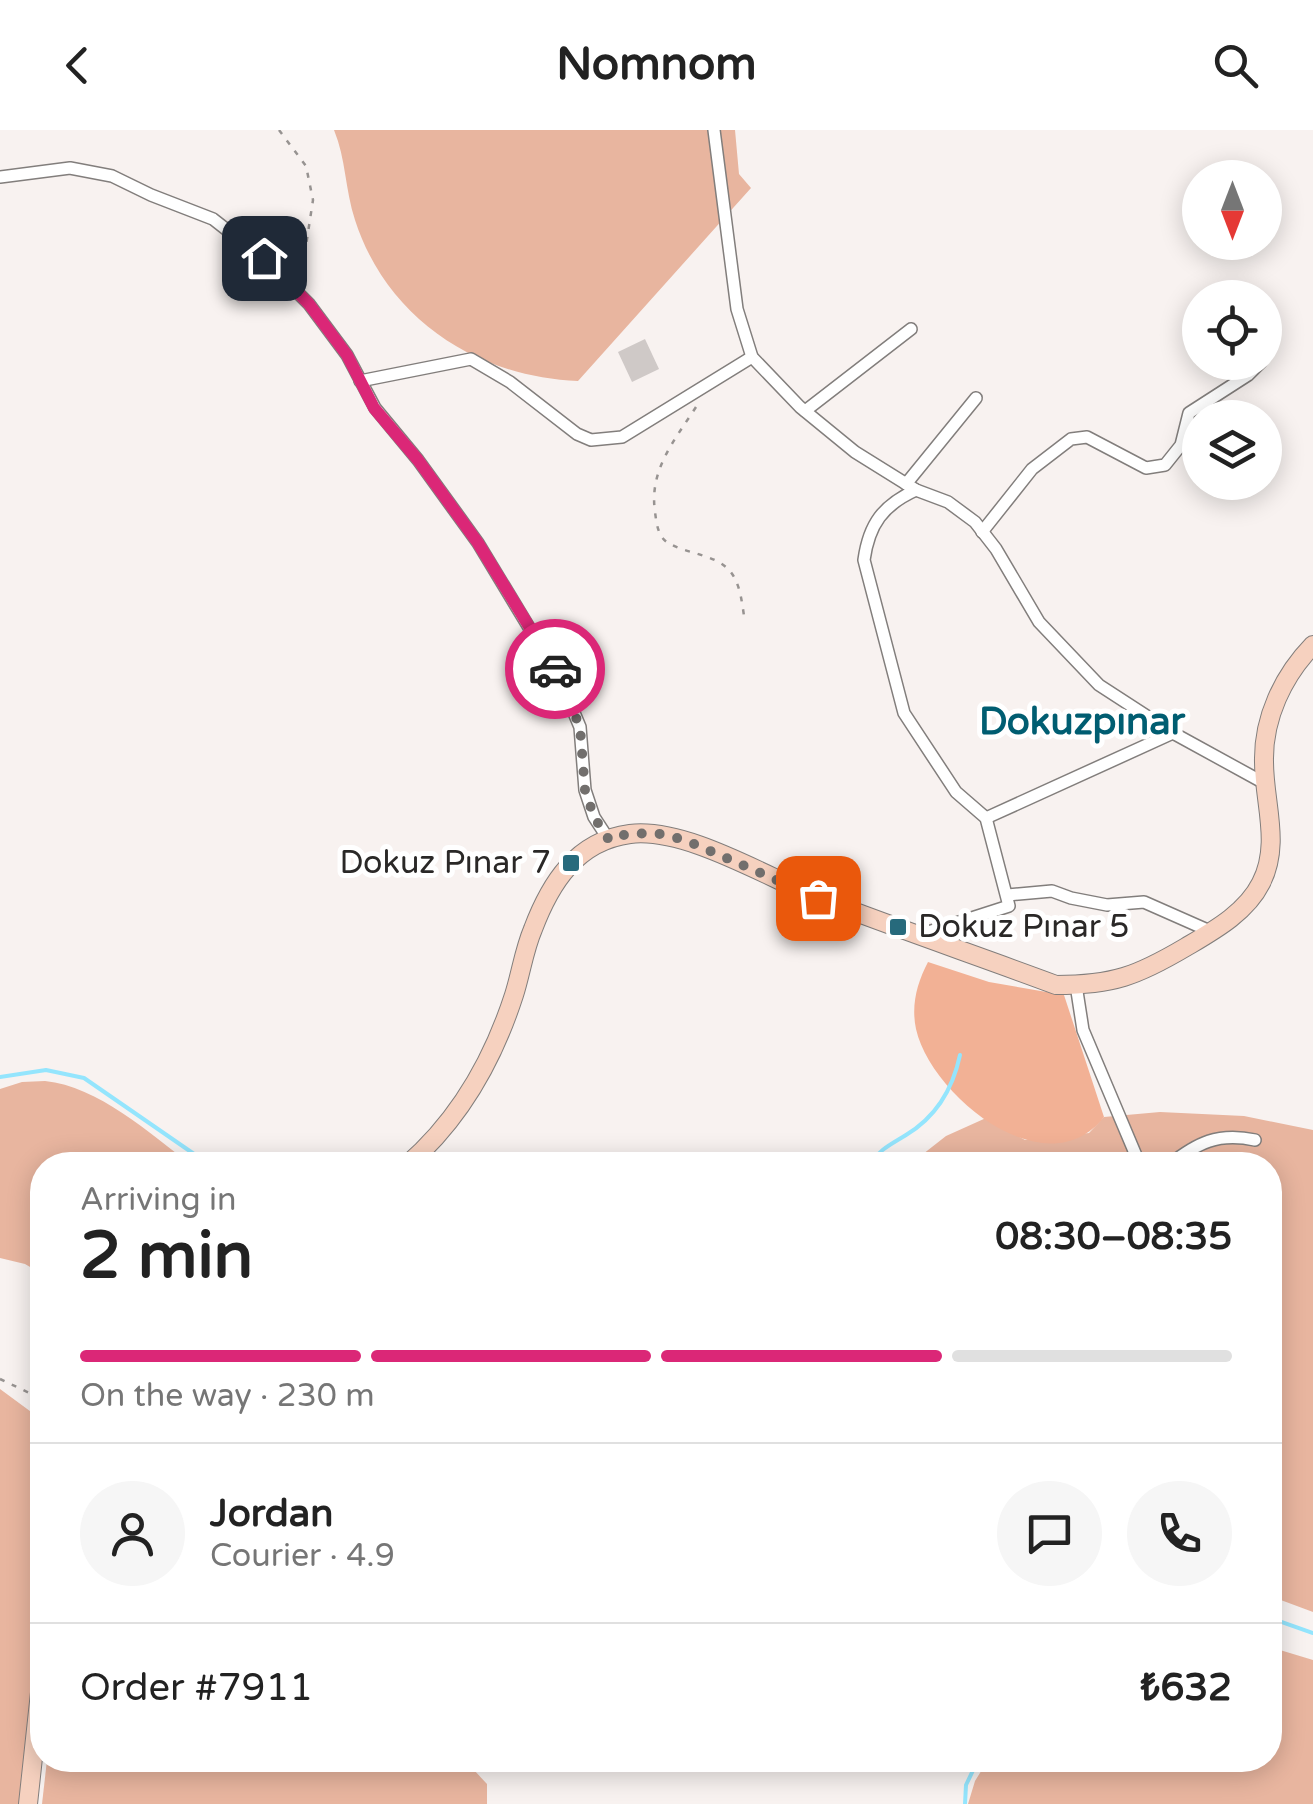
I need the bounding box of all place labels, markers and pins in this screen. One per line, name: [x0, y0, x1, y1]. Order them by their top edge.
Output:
pin: [222, 216, 307, 301]
place label: Dokuz Pınar 7: [340, 844, 551, 882]
marker: Dokuz Pınar 7: [560, 852, 582, 874]
pin: [776, 856, 861, 941]
place label: Dokuz Pınar 5: [918, 908, 1129, 946]
marker: Dokuz Pınar 5: [887, 916, 909, 938]

